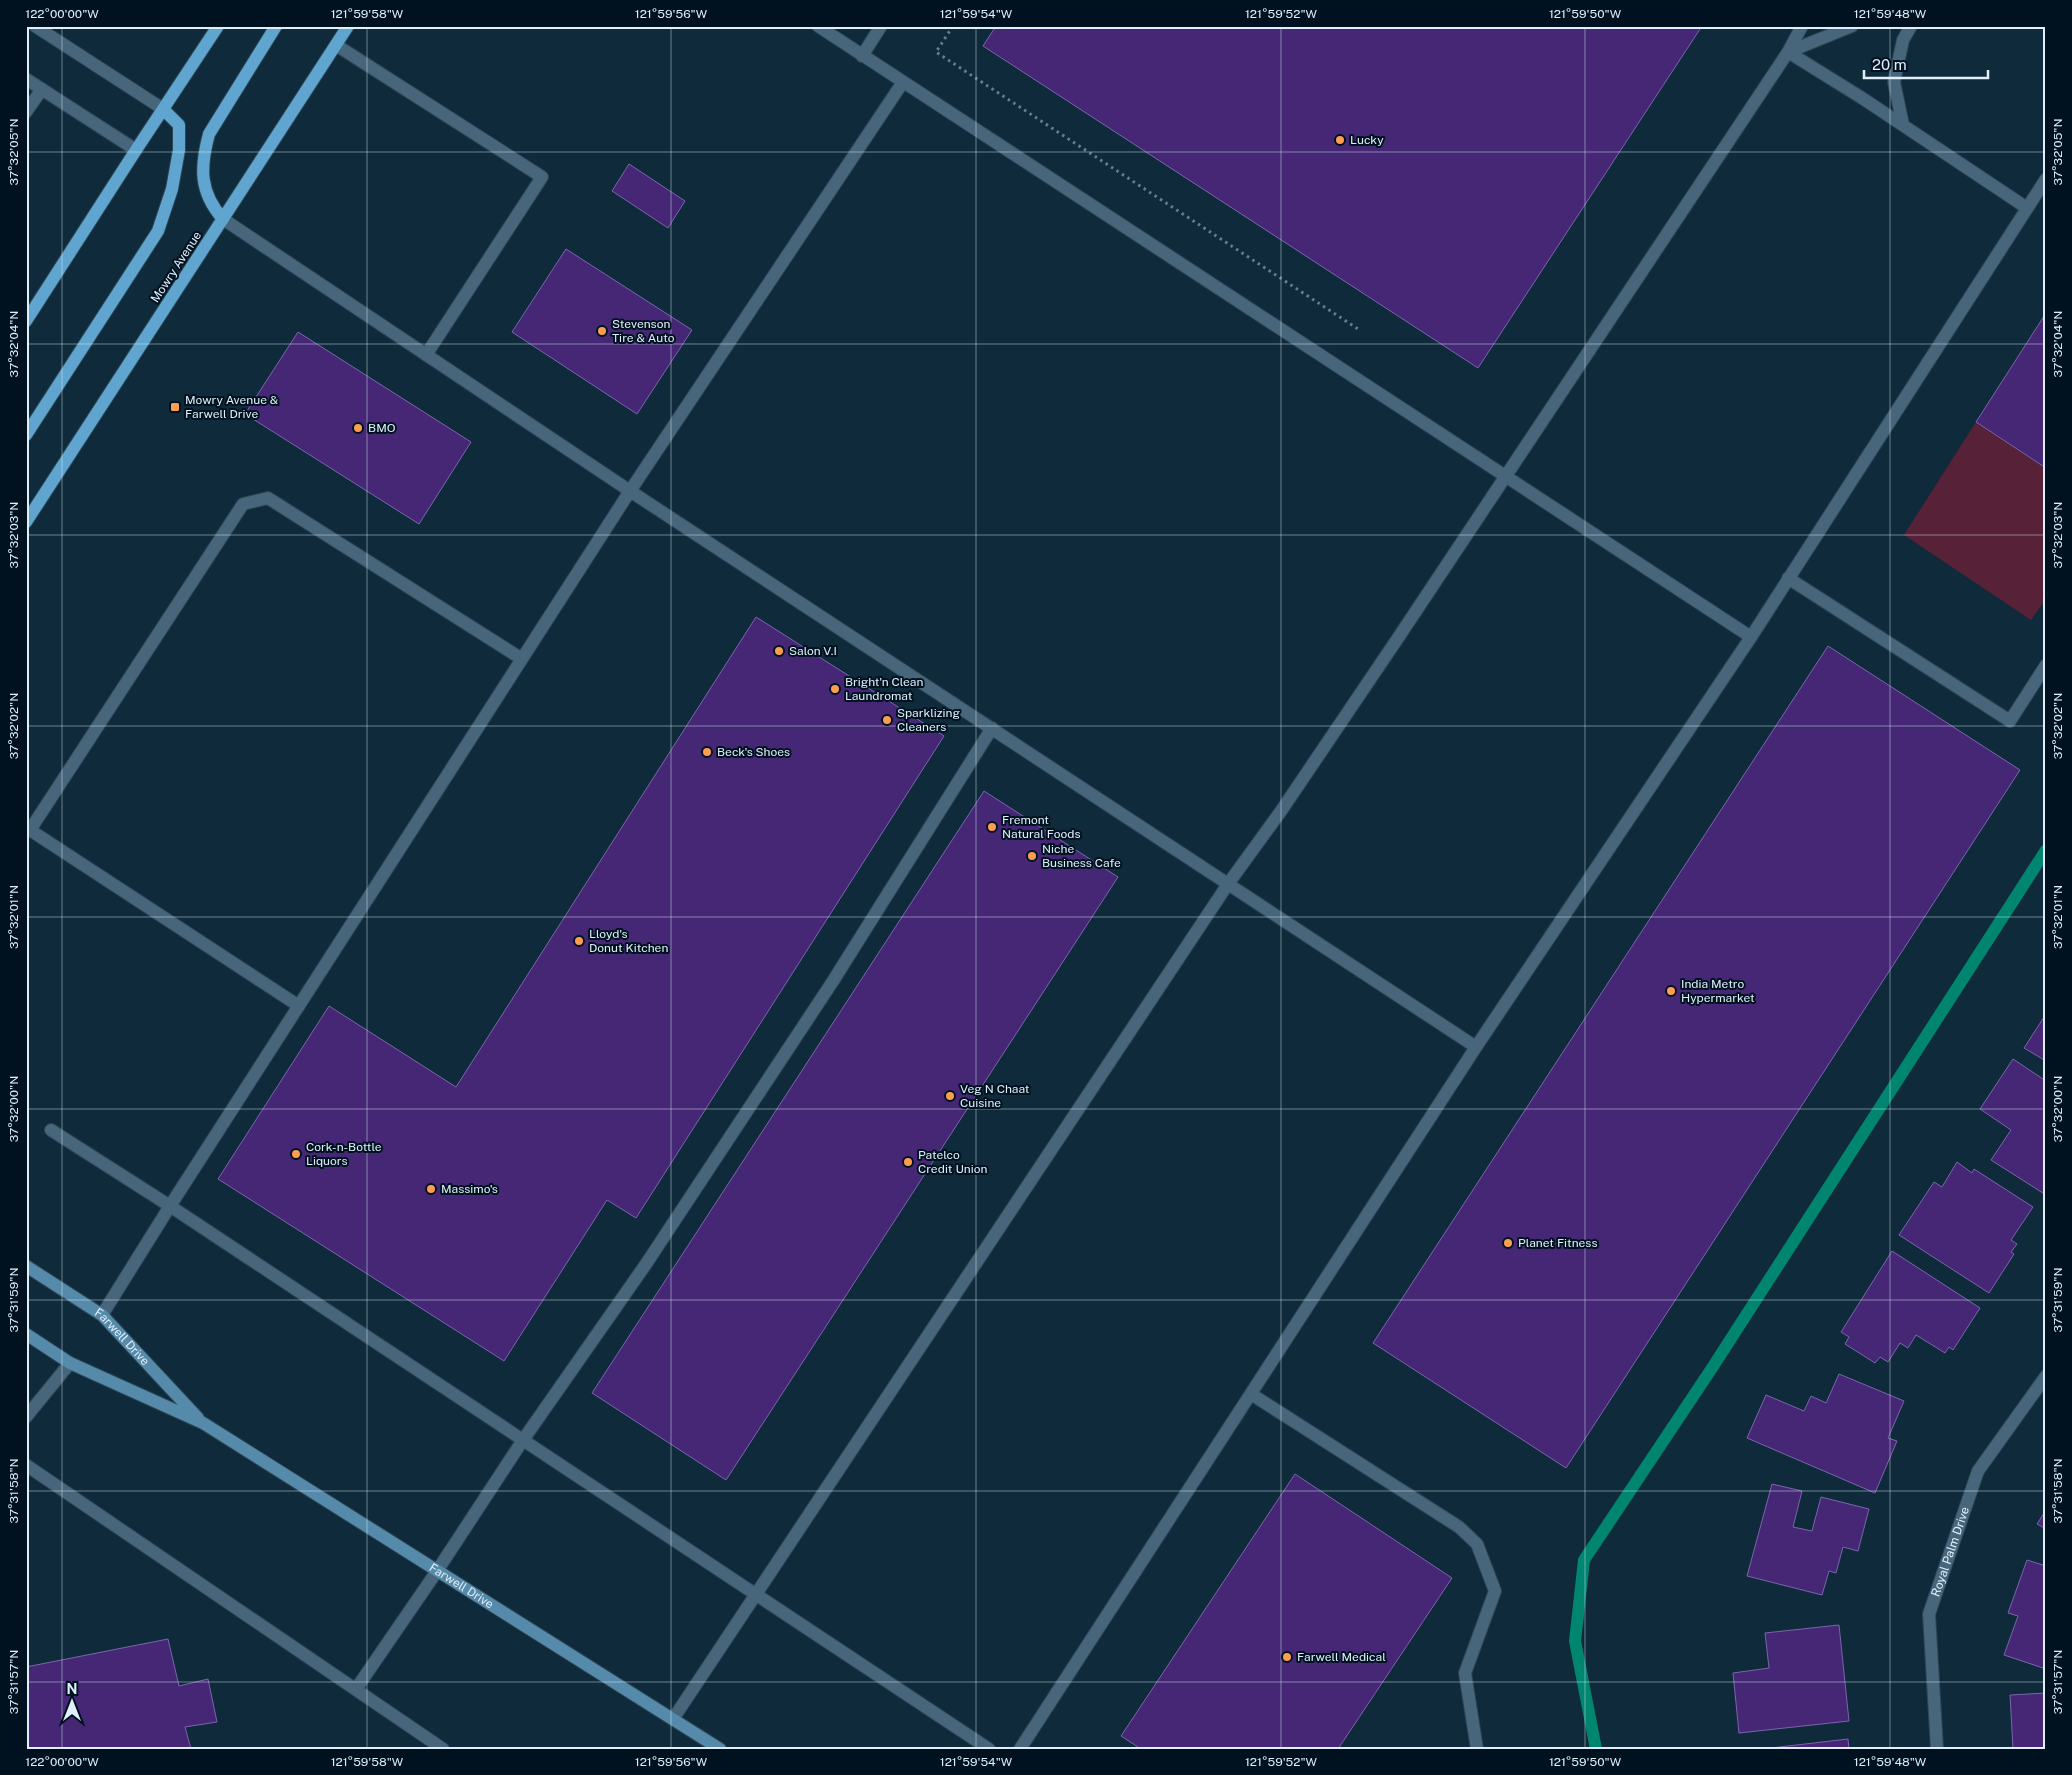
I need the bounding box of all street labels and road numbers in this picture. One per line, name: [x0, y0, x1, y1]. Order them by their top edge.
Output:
street label: Mowry Avenue: [148, 229, 204, 305]
street label: Farwell Drive: [92, 1305, 152, 1368]
street label: Royal Palm Drive: [1928, 1505, 1972, 1598]
street label: Farwell Drive: [427, 1560, 496, 1611]

